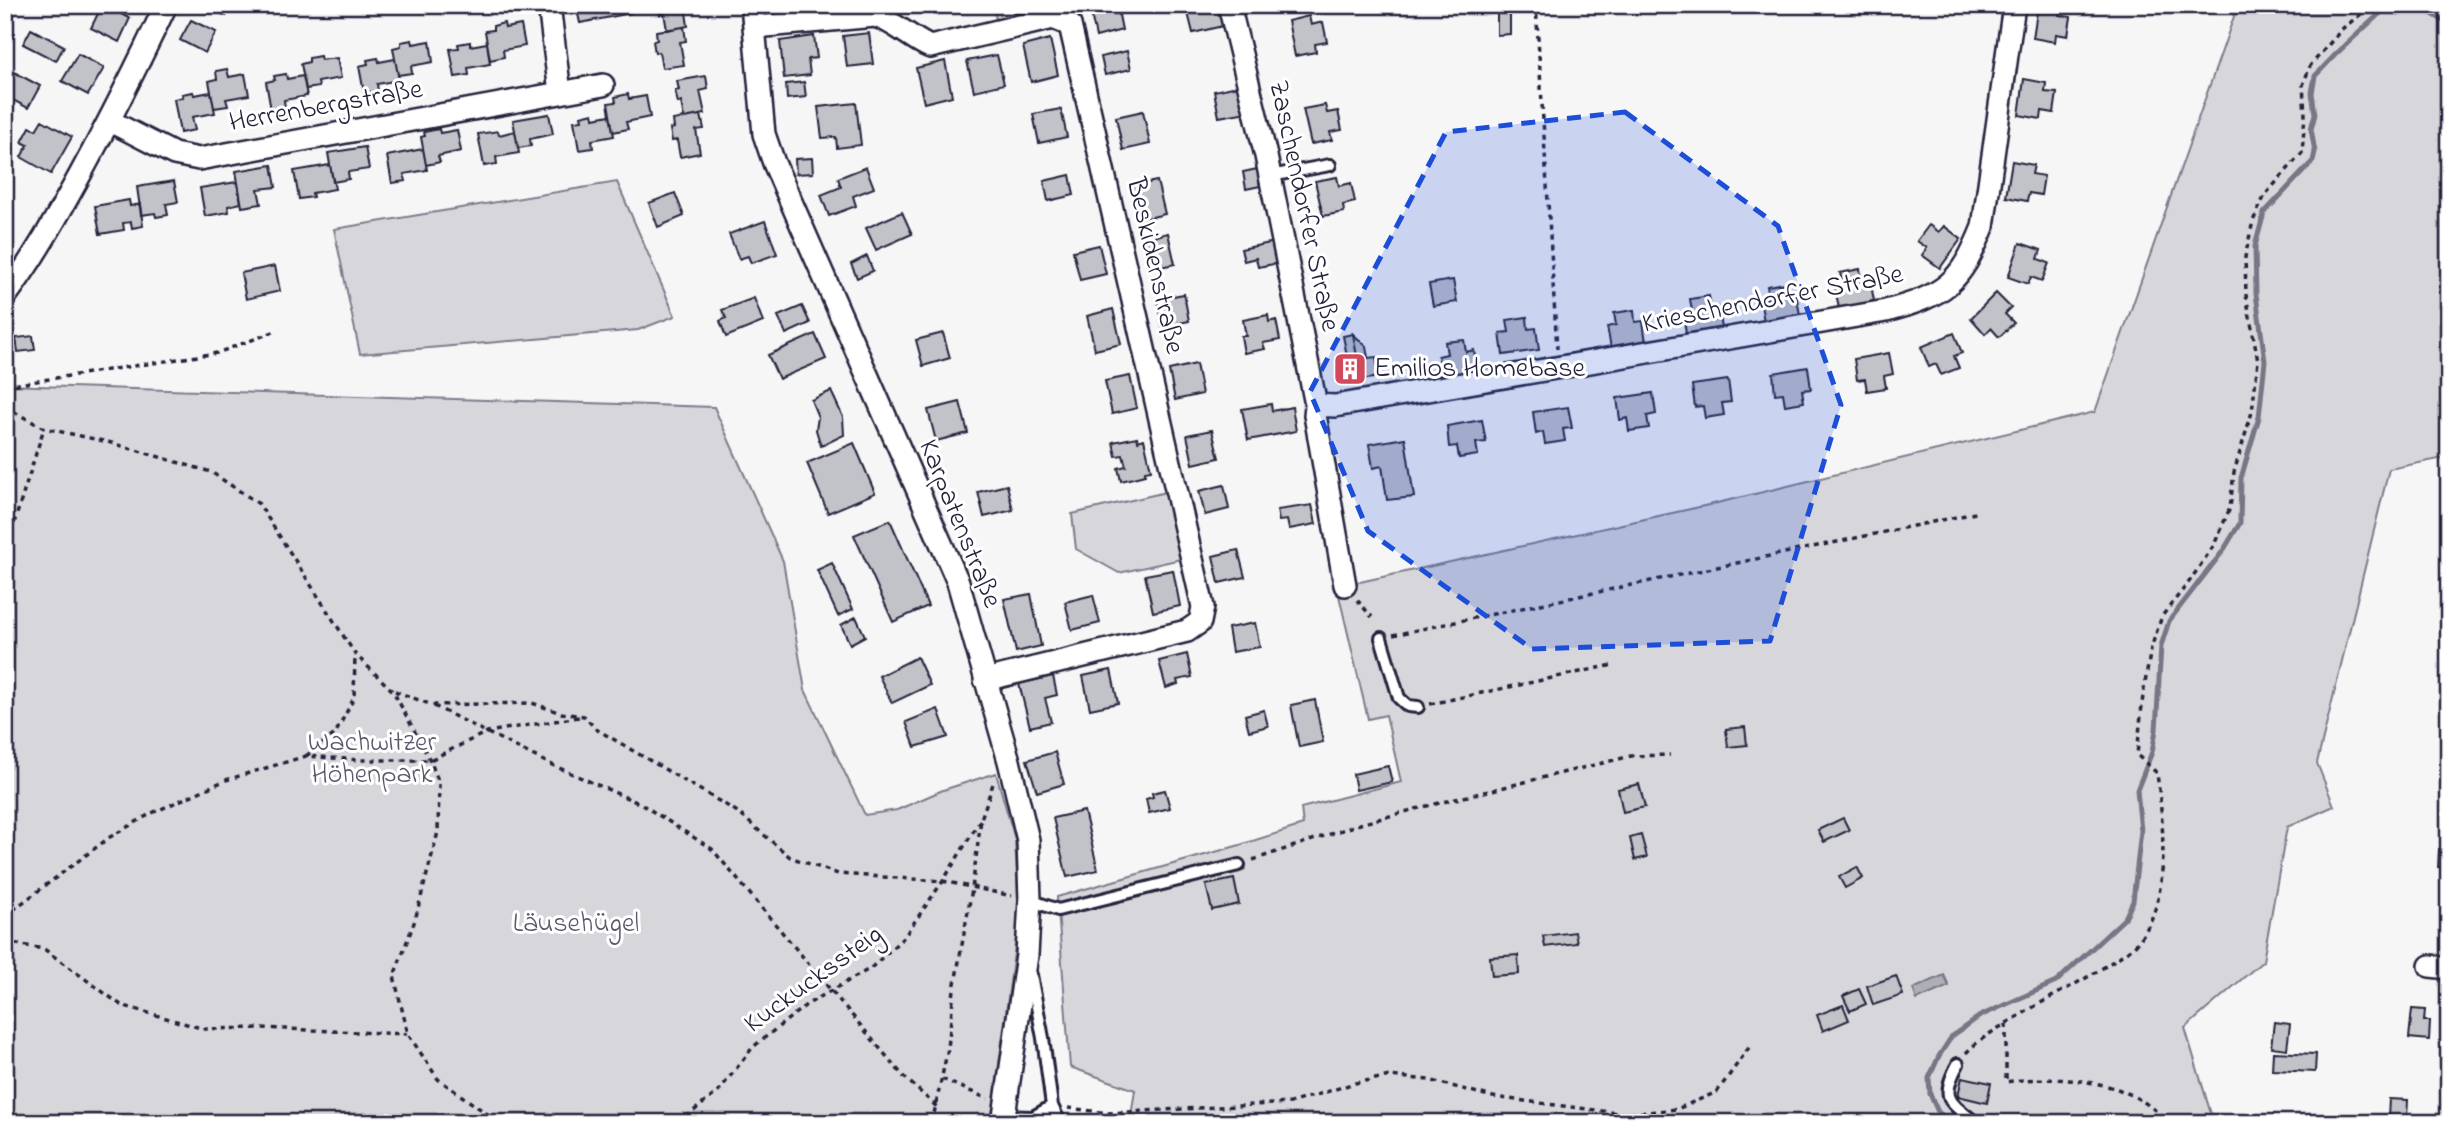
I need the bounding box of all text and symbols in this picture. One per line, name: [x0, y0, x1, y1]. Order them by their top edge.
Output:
street label: Herrenbergstraße: [226, 70, 426, 144]
street label: Zaschendorfer Straße: [1256, 77, 1350, 336]
street label: Beskidenstraße: [1114, 173, 1194, 359]
street label: Krieschendorfer Straße: [1639, 255, 1907, 345]
place label: Emilios Homebase: [1374, 349, 1586, 390]
building icon: Emilios Homebase: [1331, 350, 1369, 388]
street label: Karpatenstraße: [907, 434, 1012, 615]
park label: Wachwitzer Höhenpark: [308, 723, 436, 796]
park label: Läusehügel: [513, 904, 639, 945]
street label: Kuckuckssteig: [736, 916, 892, 1044]

